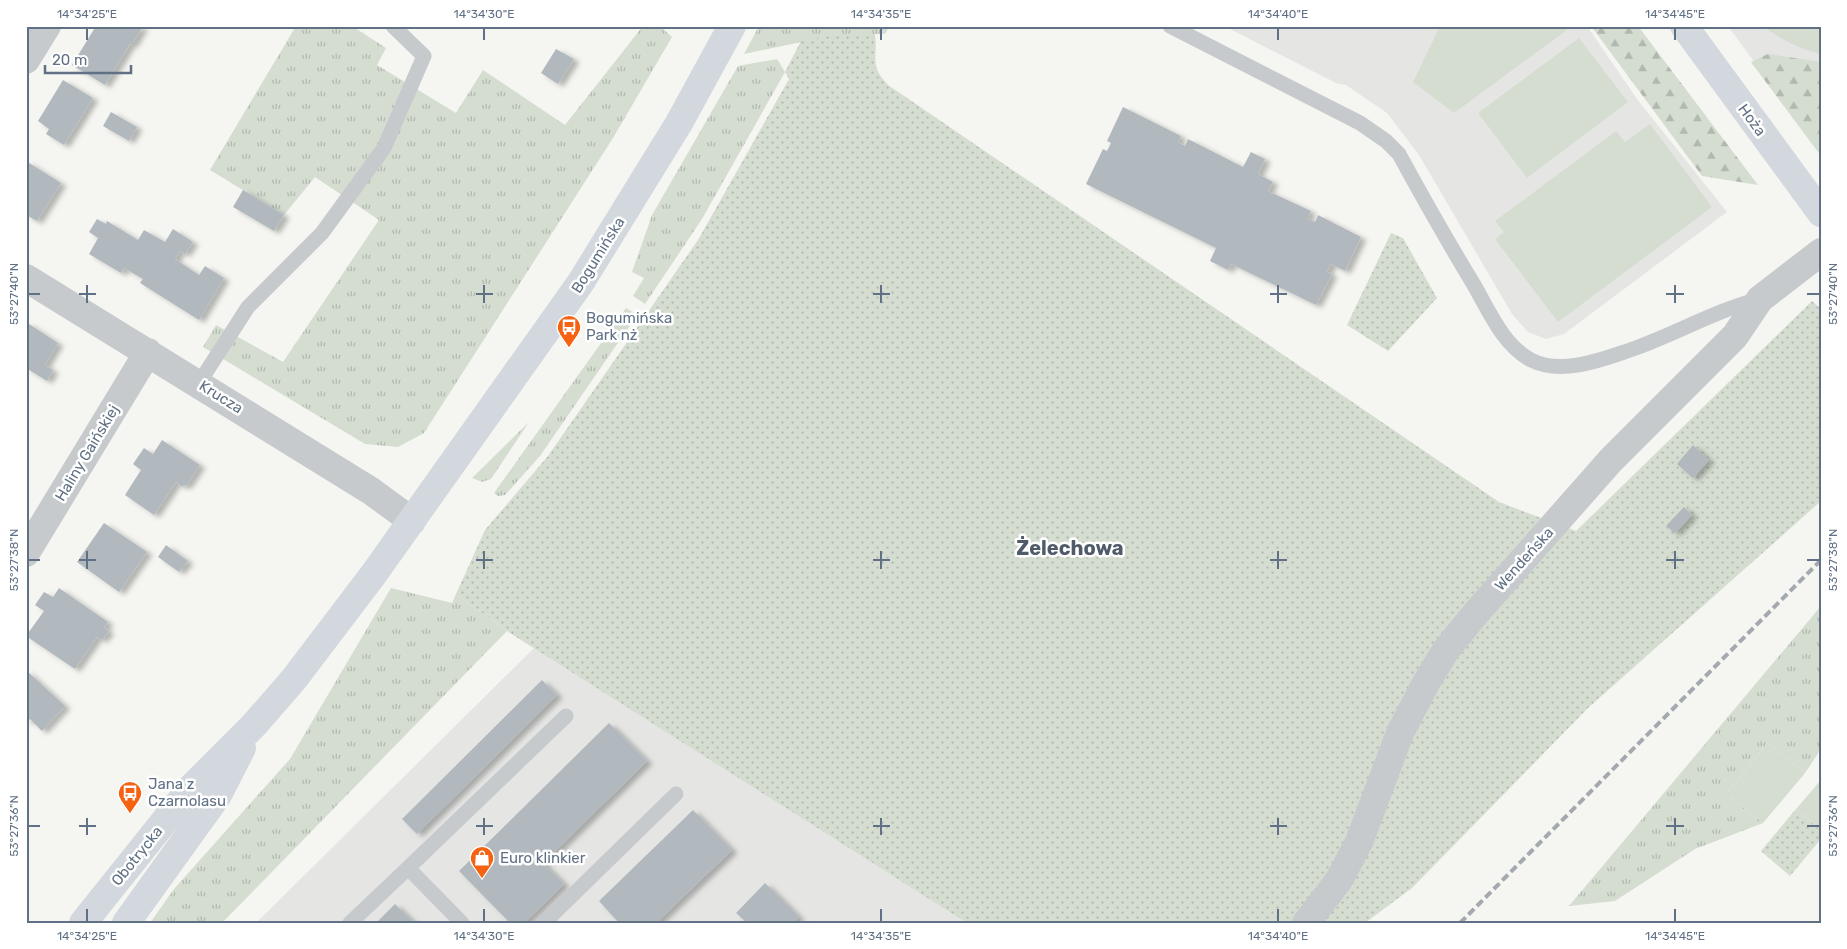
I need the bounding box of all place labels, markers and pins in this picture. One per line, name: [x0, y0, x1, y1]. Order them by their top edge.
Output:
place label: Bogumińska Park nż: [586, 309, 672, 344]
bus stop icon: Bogumińska Park nż: [556, 314, 582, 348]
place label: Jana z Czarnolasu: [148, 775, 226, 810]
bus stop icon: Jana z Czarnolasu: [117, 780, 143, 814]
shop icon: Euro klinkier: [469, 845, 495, 879]
place label: Euro klinkier: [500, 849, 586, 867]

